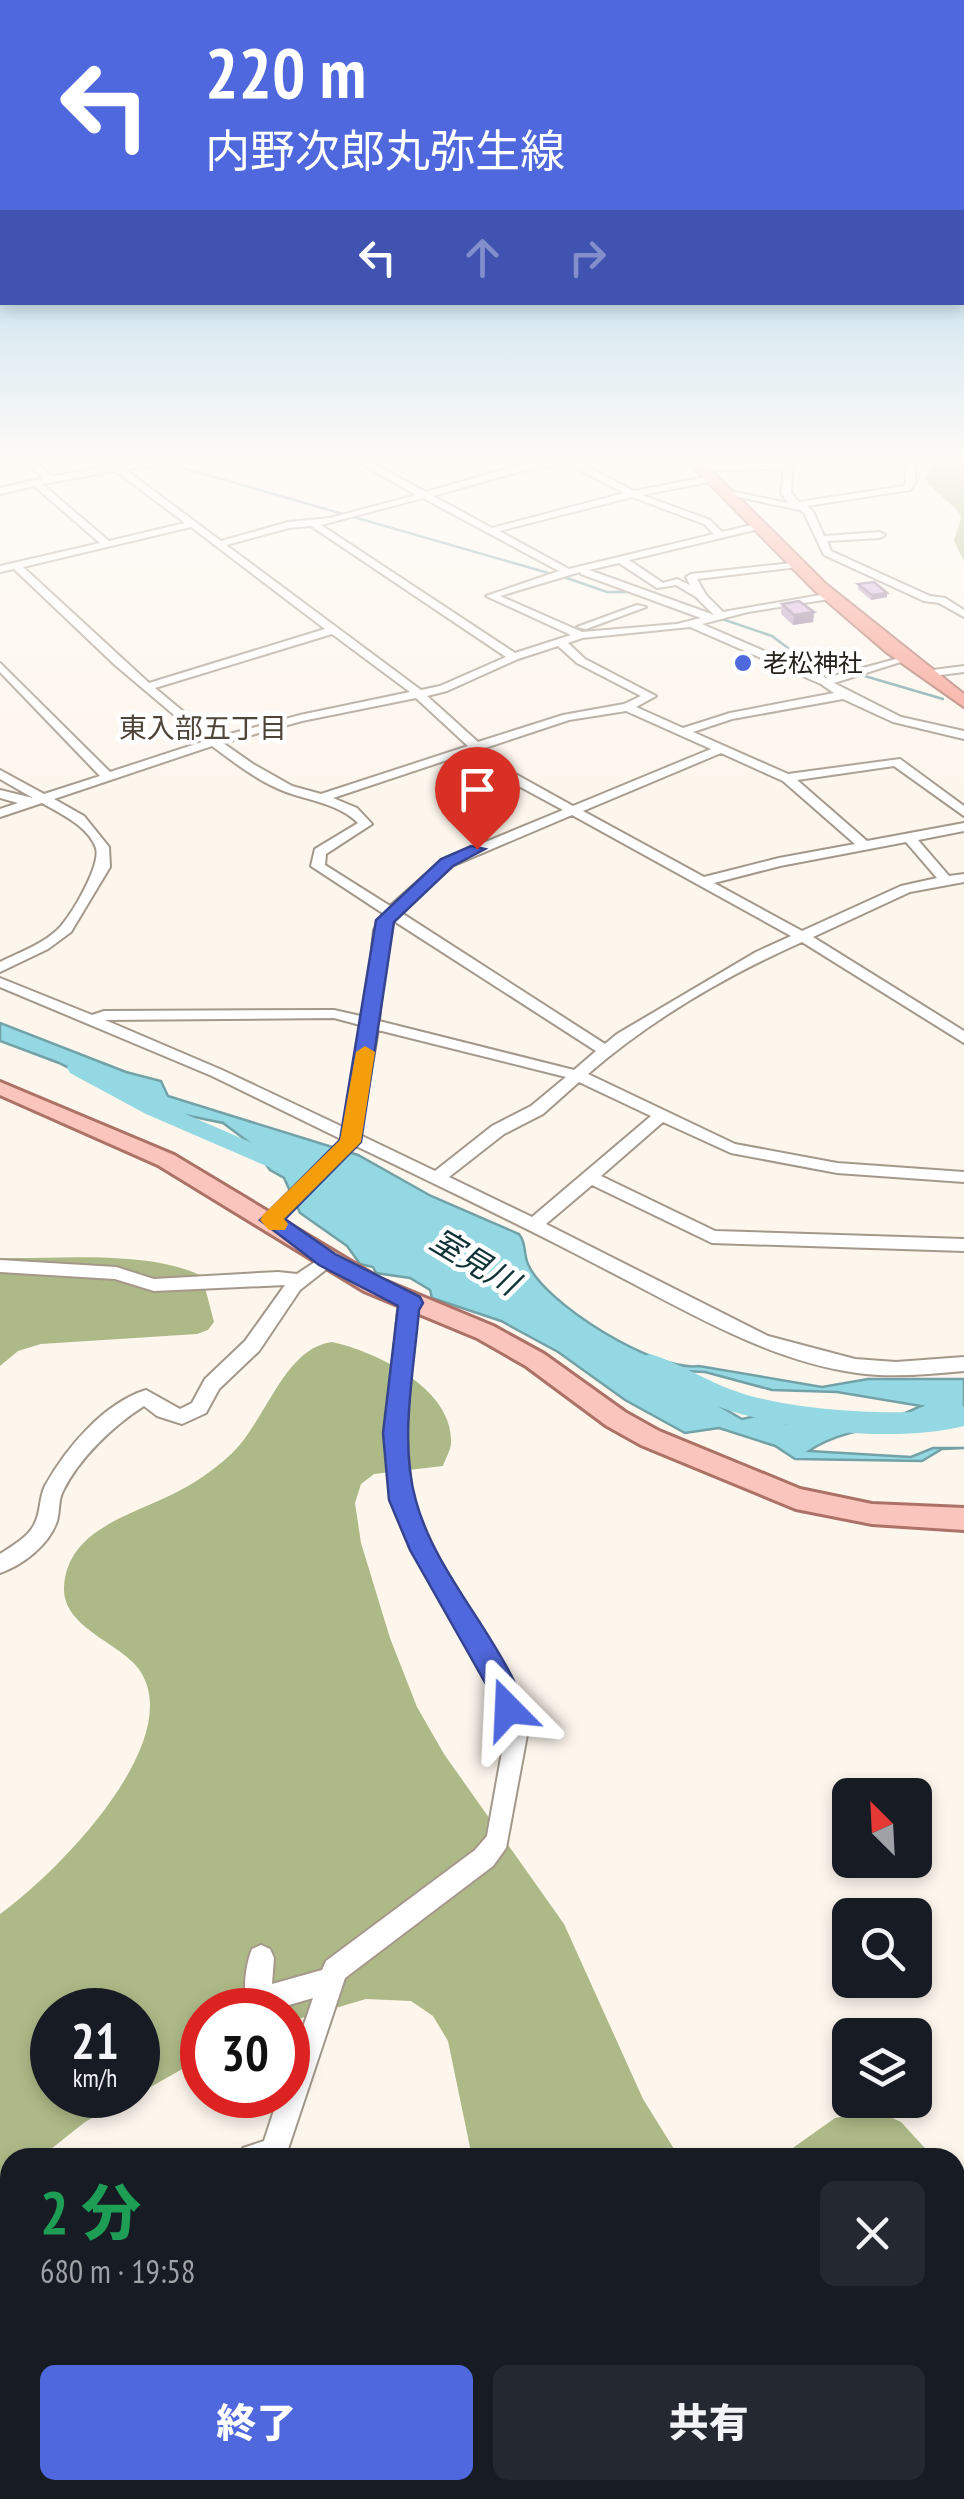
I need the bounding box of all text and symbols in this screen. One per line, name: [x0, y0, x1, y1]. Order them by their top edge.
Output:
text: 220 m: [205, 27, 366, 117]
icon: left: [40, 40, 170, 170]
text: 内野次郎丸弥生線: [205, 121, 565, 179]
icon: left: [350, 230, 405, 285]
icon: ahead: [455, 230, 510, 285]
icon: right: [560, 230, 615, 285]
place label: 老松神社: [763, 647, 863, 679]
marker: 老松神社: [732, 652, 754, 674]
district label: 東入部五丁目: [119, 709, 287, 746]
pin: [435, 747, 520, 850]
icon: arrive: [450, 762, 505, 817]
water label: 室見川: [423, 1218, 530, 1305]
position arrow: [456, 1657, 560, 1761]
north arrow: [832, 1778, 932, 1878]
map controls: [832, 1778, 932, 2118]
button: search: [832, 1898, 932, 1998]
speed limit sign: 30: [180, 1988, 310, 2118]
text: 21: [71, 2008, 119, 2073]
button: layers: [832, 2018, 932, 2118]
text: km/h: [73, 2062, 117, 2094]
text: 2 分: [40, 2173, 141, 2251]
button: close: [820, 2181, 925, 2286]
text: 680 m · 19:58: [40, 2250, 195, 2292]
button: 終了: [40, 2365, 473, 2480]
button: 共有: [493, 2365, 925, 2480]

